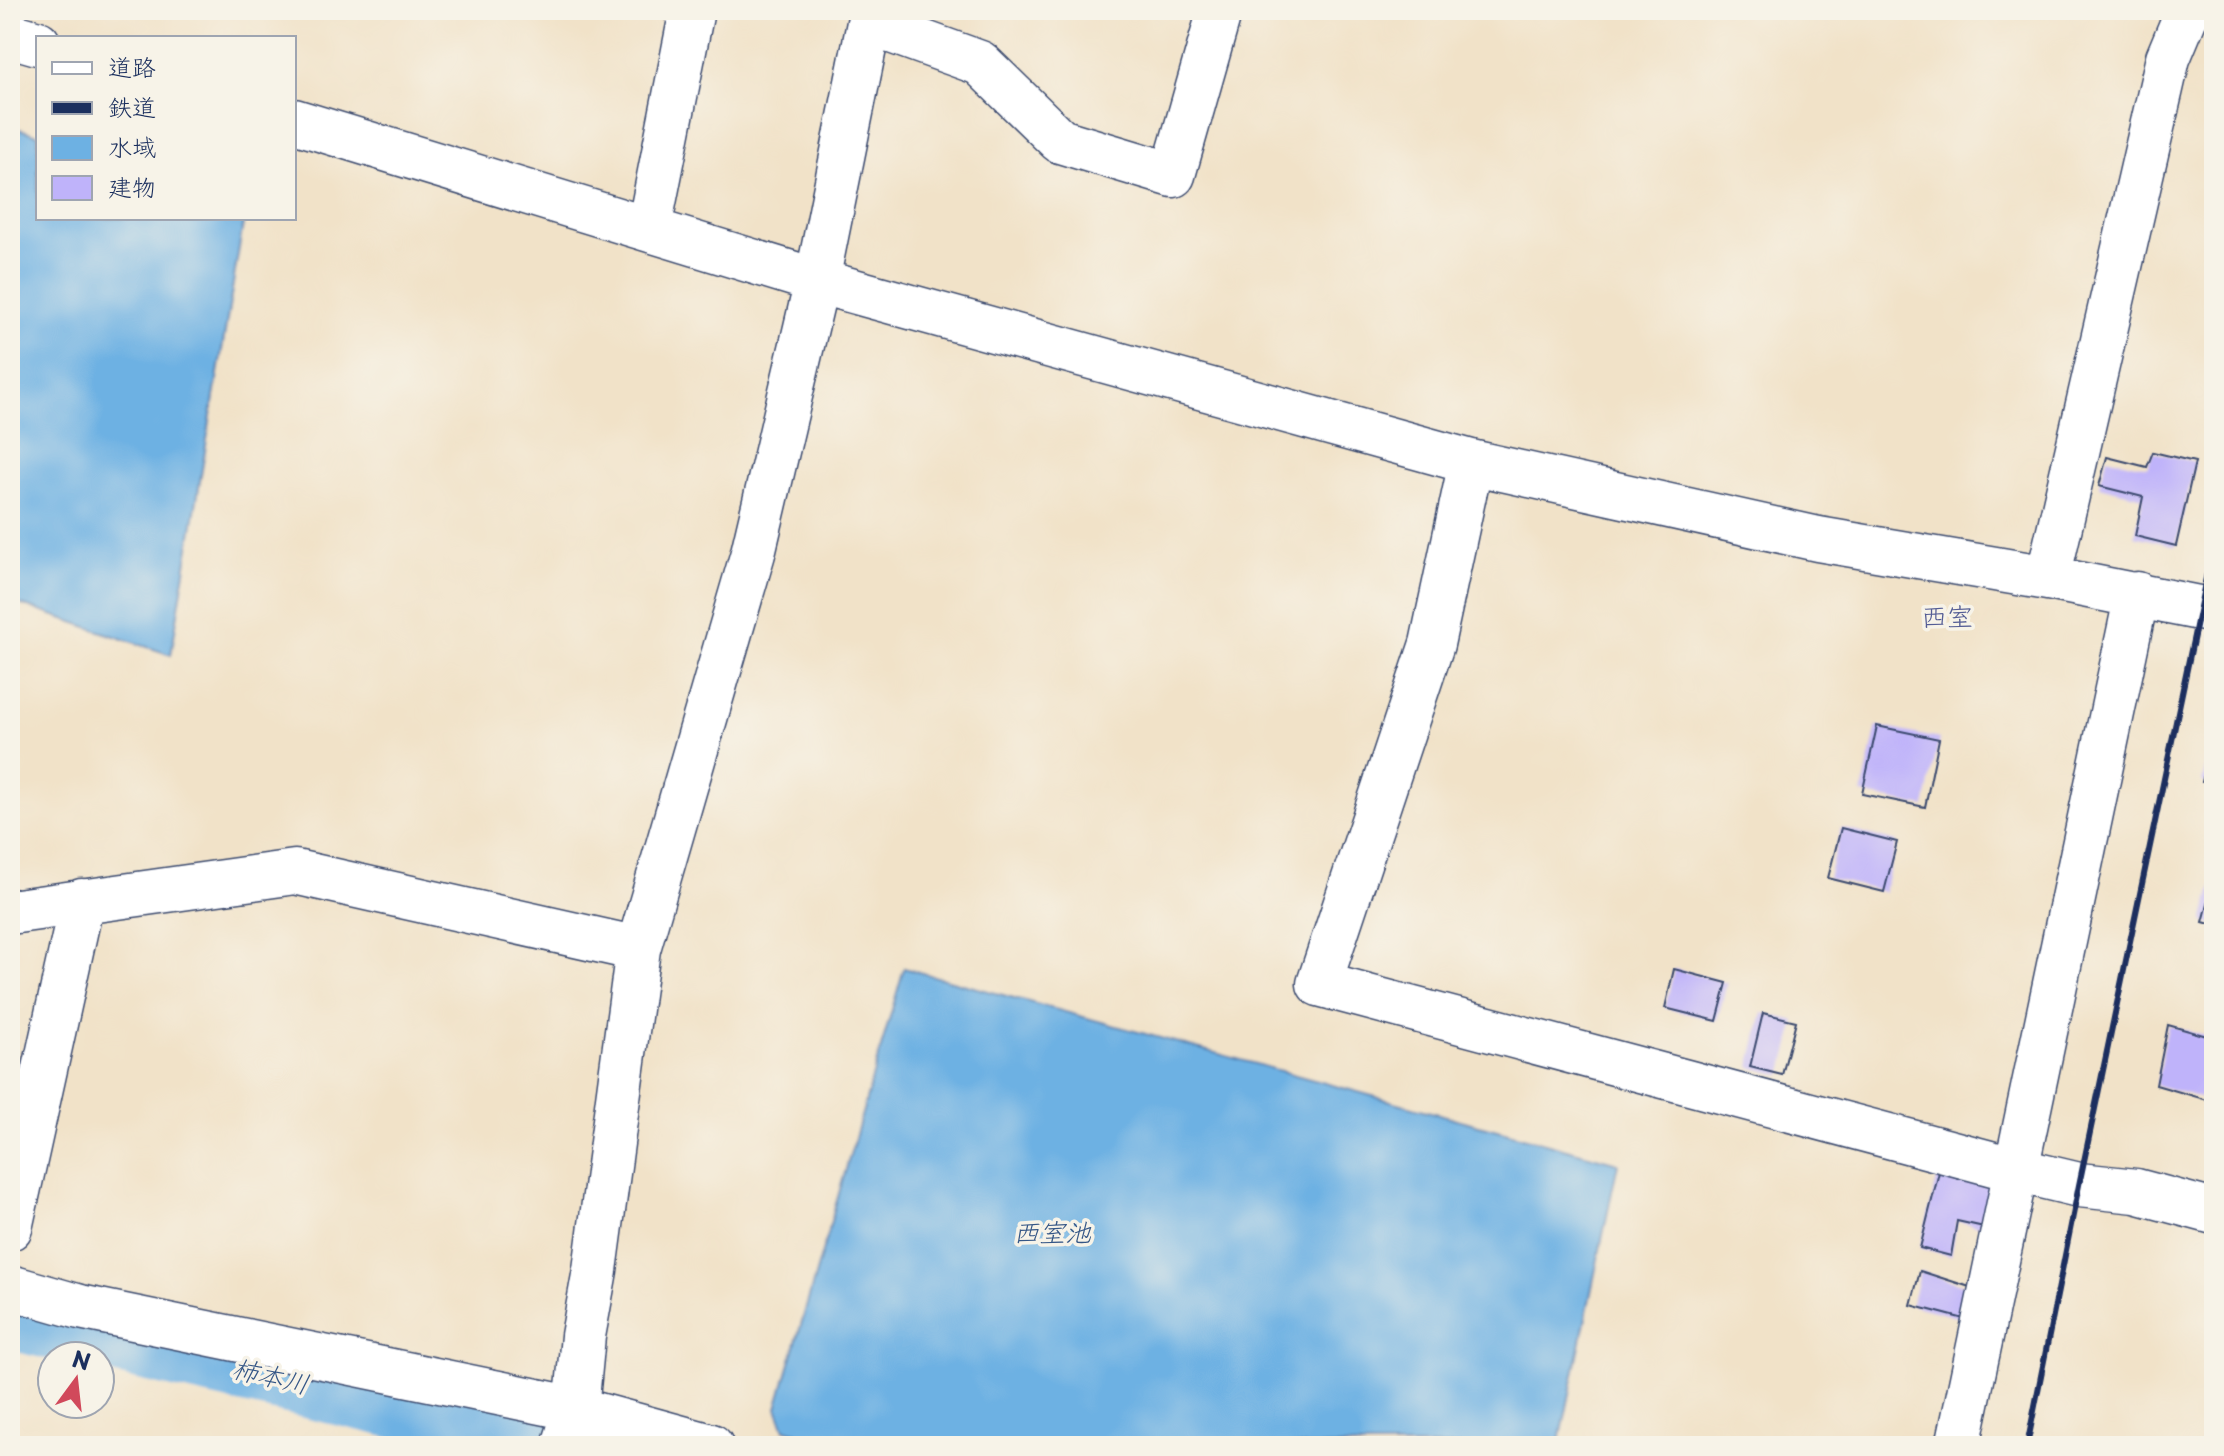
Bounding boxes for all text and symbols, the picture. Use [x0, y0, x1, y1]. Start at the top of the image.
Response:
legend [36, 36, 296, 220]
text: 道路 [108, 48, 156, 84]
text: 鉄道 [108, 88, 156, 124]
text: 水域 [108, 128, 156, 164]
text: 建物 [108, 168, 156, 204]
district label: 西室 [1921, 596, 1973, 635]
water label: 西室池 [1013, 1212, 1092, 1251]
north arrow [36, 1340, 116, 1420]
text: N [69, 1341, 94, 1377]
water label: 柿本川 [229, 1347, 313, 1403]

